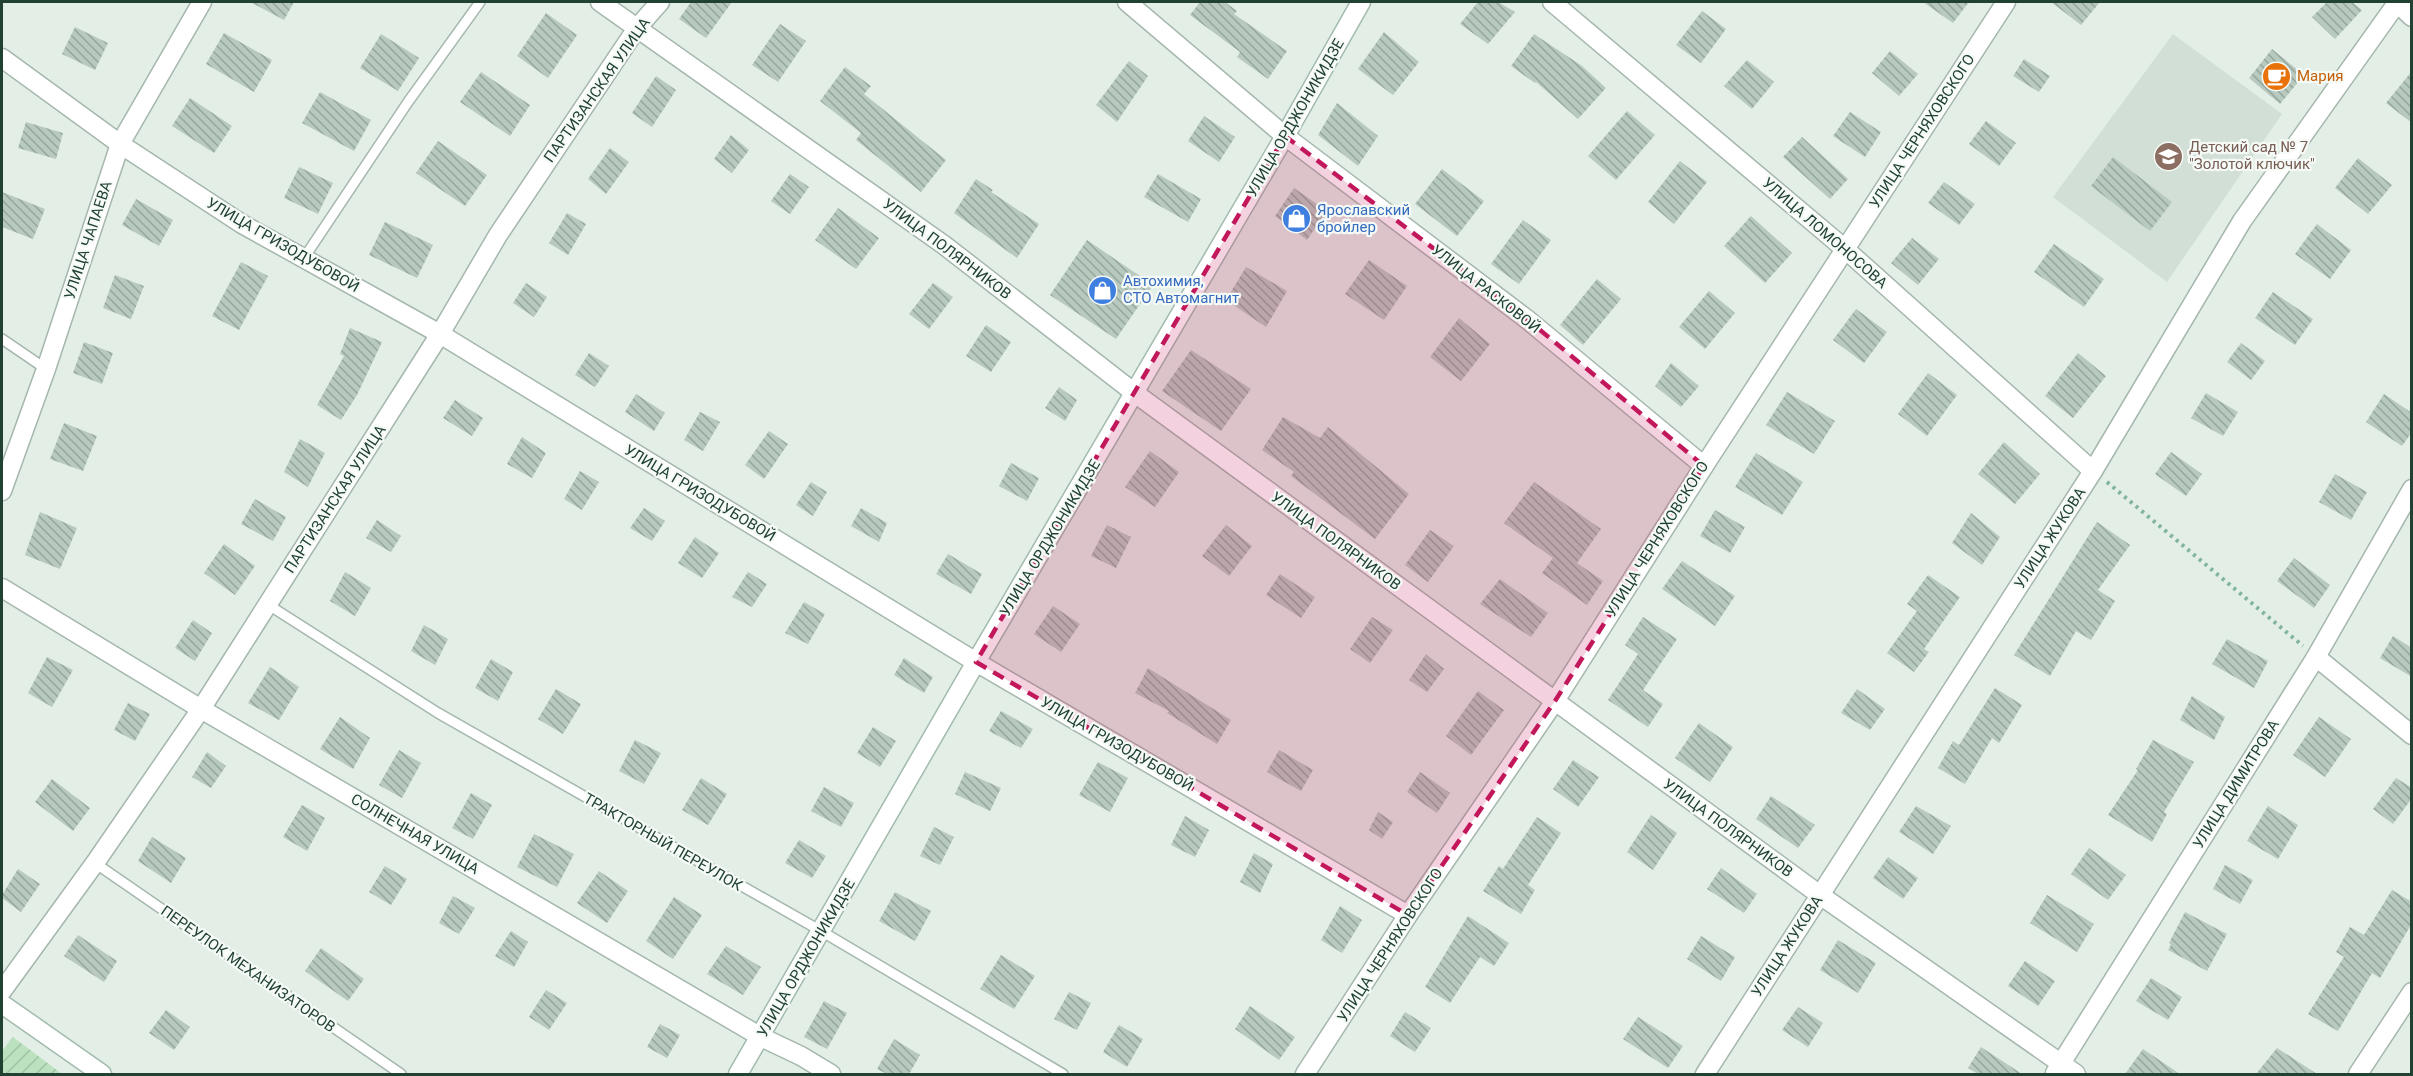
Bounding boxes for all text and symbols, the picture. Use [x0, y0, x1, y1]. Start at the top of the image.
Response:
street label: ПАРТИЗАНСКАЯ УЛИЦА [540, 14, 654, 166]
street label: УЛИЦА ОРДЖОНИКИДЗЕ [1242, 35, 1348, 200]
street label: УЛИЦА ЧЕРНЯХОВСКОГО [1865, 51, 1979, 211]
cafe icon: Мария [2260, 60, 2292, 92]
place label: Мария [2297, 67, 2344, 85]
place label: Детский сад № 7 "Золотой ключик" [2189, 138, 2315, 173]
school or university icon: Детский сад № 7 "Золотой ключик" [2152, 140, 2184, 172]
street label: УЛИЦА ЛОМОНОСОВА [1759, 174, 1891, 292]
street label: УЛИЦА ЧАПАЕВА [60, 178, 116, 301]
street label: УЛИЦА ГРИЗОДУБОВОЙ [203, 194, 363, 296]
street label: УЛИЦА ПОЛЯРНИКОВ [879, 195, 1015, 303]
place label: Ярославский бройлер [1317, 201, 1410, 236]
shop icon: Ярославский бройлер [1280, 203, 1312, 235]
street label: УЛИЦА РАСКОВОЙ [1428, 241, 1544, 337]
place label: Автохимия, СТО Автомагнит [1123, 272, 1239, 307]
shop icon: Автохимия, СТО Автомагнит [1086, 274, 1118, 306]
street label: ПАРТИЗАНСКАЯ УЛИЦА [280, 422, 390, 576]
street label: УЛИЦА ГРИЗОДУБОВОЙ [621, 441, 779, 545]
street label: УЛИЦА ОРДЖОНИКИДЗЕ [996, 456, 1104, 620]
street label: УЛИЦА ЧЕРНЯХОВСКОГО [1602, 458, 1712, 620]
street label: УЛИЦА ЖУКОВА [2011, 484, 2089, 592]
street label: УЛИЦА ПОЛЯРНИКОВ [1268, 488, 1404, 594]
street label: УЛИЦА ГРИЗОДУБОВОЙ [1037, 693, 1197, 795]
street label: УЛИЦА ДИМИТРОВА [2189, 716, 2283, 852]
street label: УЛИЦА ПОЛЯРНИКОВ [1660, 775, 1796, 881]
street label: ТРАКТОРНЫЙ ПЕРЕУЛОК [580, 789, 746, 895]
street label: СОЛНЕЧНАЯ УЛИЦА [348, 790, 483, 878]
street label: УЛИЦА ЧЕРНЯХОВСКОГО [1333, 865, 1447, 1025]
street label: УЛИЦА ОРДЖОНИКИДЗЕ [753, 875, 859, 1040]
street label: УЛИЦА ЖУКОВА [1748, 892, 1826, 1000]
street label: ПЕРЕУЛОК МЕХАНИЗАТОРОВ [157, 902, 339, 1036]

